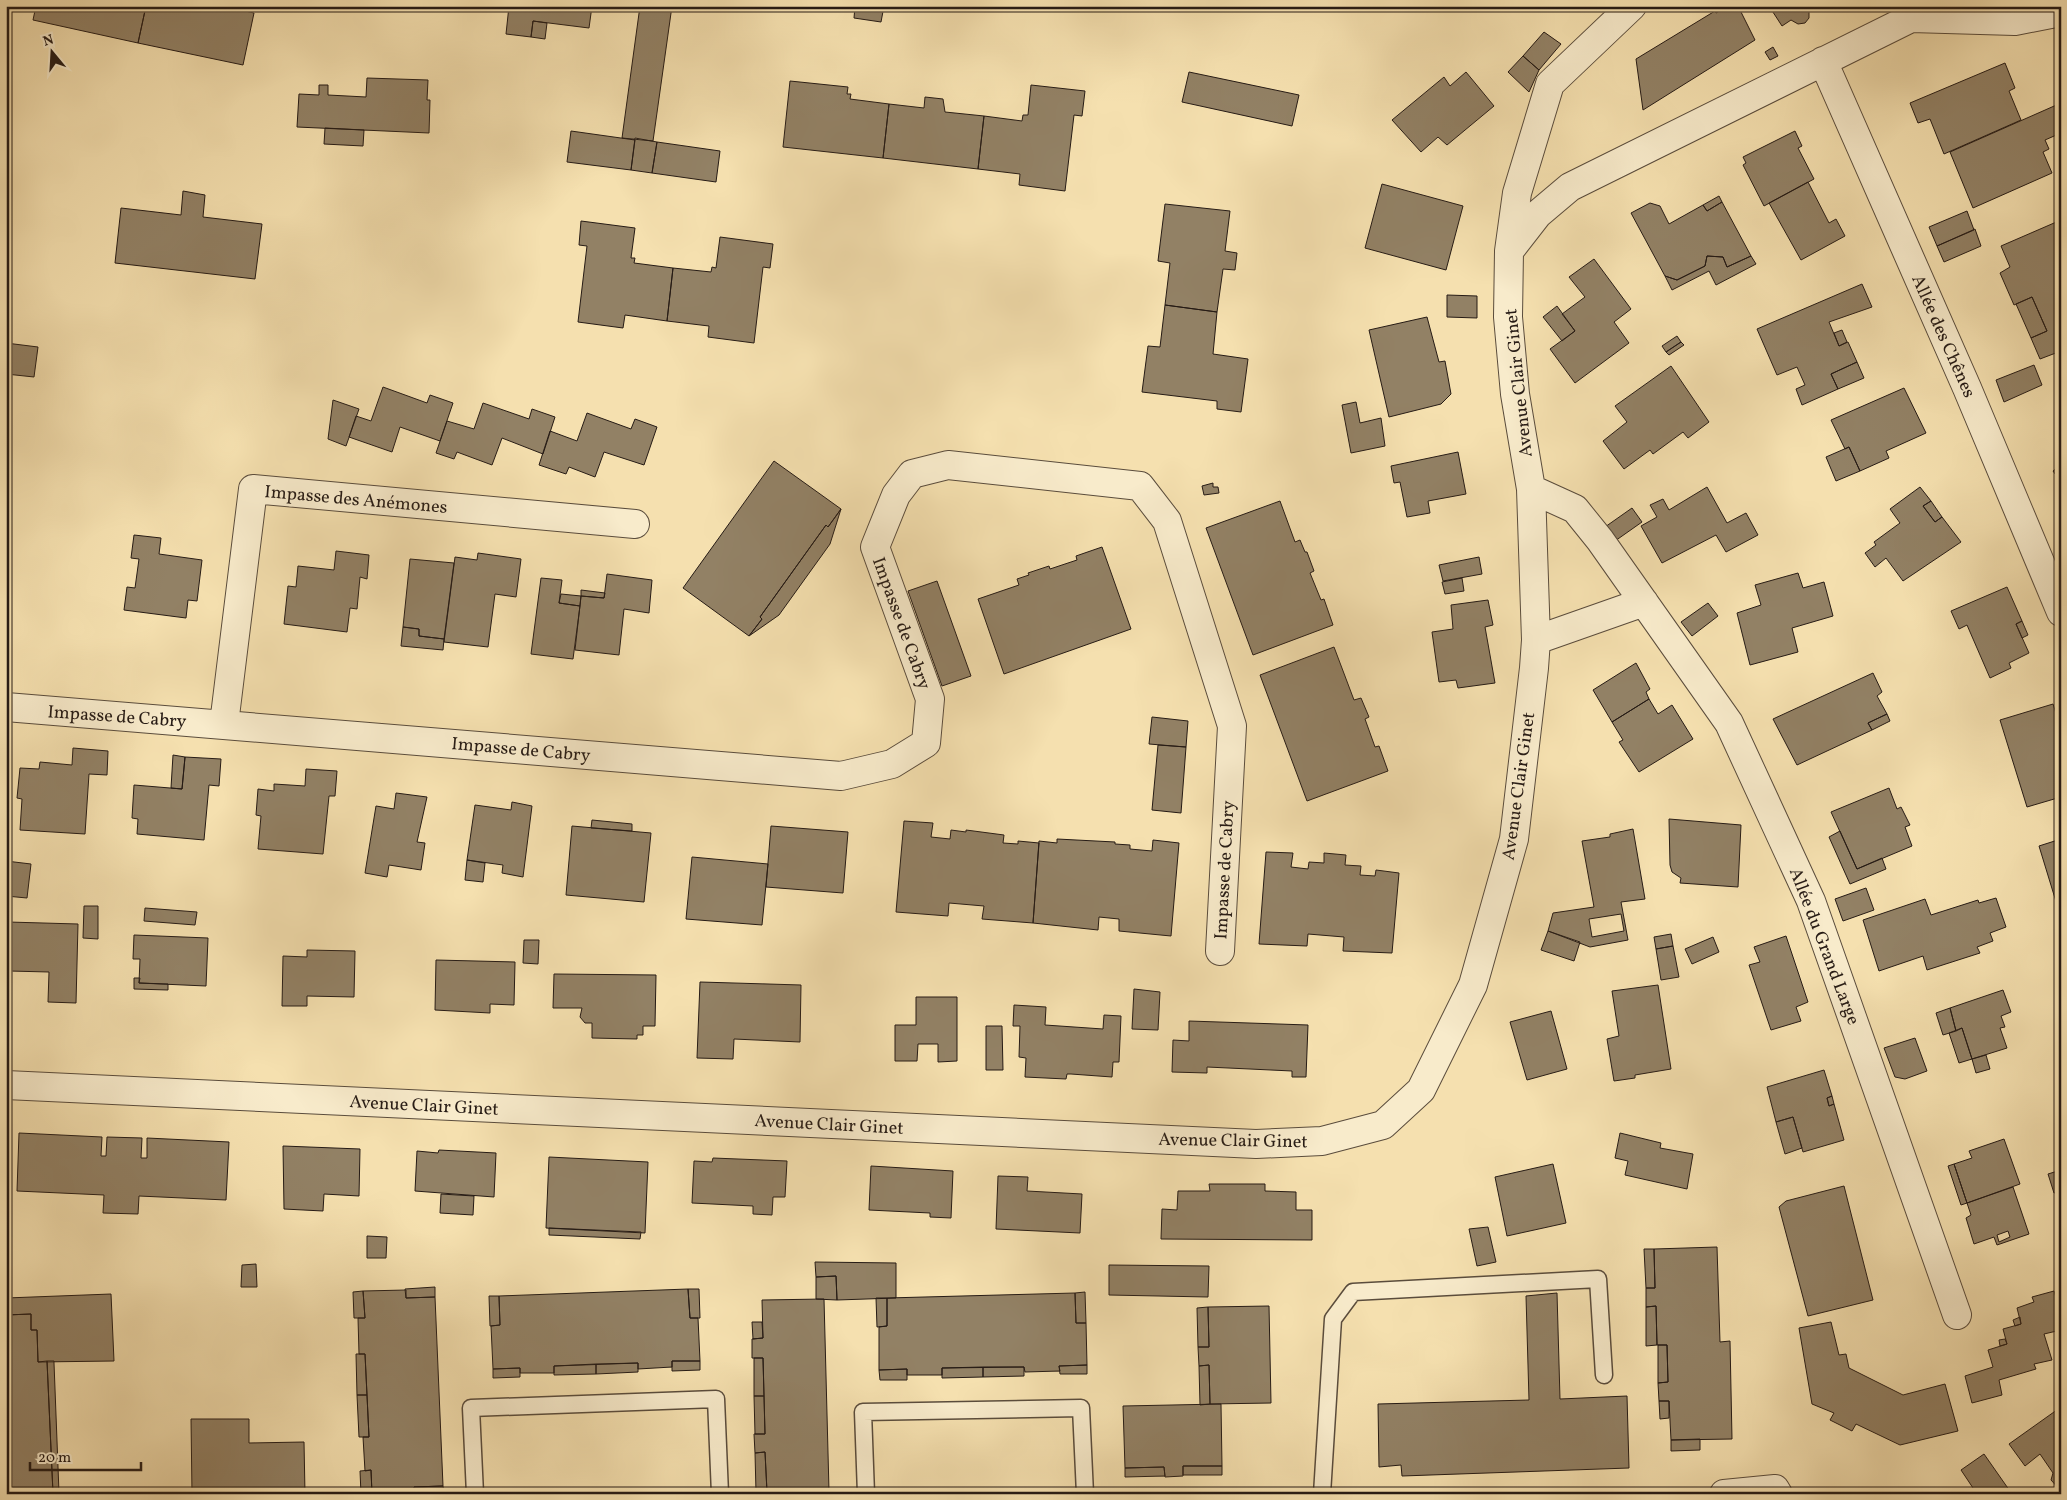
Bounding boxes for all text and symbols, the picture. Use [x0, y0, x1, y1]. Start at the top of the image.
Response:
north arrow [28, 28, 78, 78]
text: N [41, 30, 56, 52]
street label: Allée des Chênes [1904, 271, 1981, 402]
street label: Avenue Clair Ginet [1499, 307, 1540, 458]
street label: Impasse des Anémones [263, 480, 448, 521]
street label: Impasse de Cabry [865, 554, 936, 693]
street label: Impasse de Cabry [47, 700, 187, 735]
street label: Avenue Clair Ginet [1497, 711, 1542, 862]
street label: Impasse de Cabry [450, 732, 592, 769]
street label: Impasse de Cabry [1209, 800, 1242, 940]
street label: Allée du Grand Large [1782, 864, 1865, 1029]
street label: Avenue Clair Ginet [349, 1090, 499, 1123]
street label: Avenue Clair Ginet [754, 1109, 904, 1142]
street label: Avenue Clair Ginet [1158, 1128, 1308, 1155]
scale bar [30, 1440, 141, 1472]
text: 20 m [38, 1448, 71, 1469]

